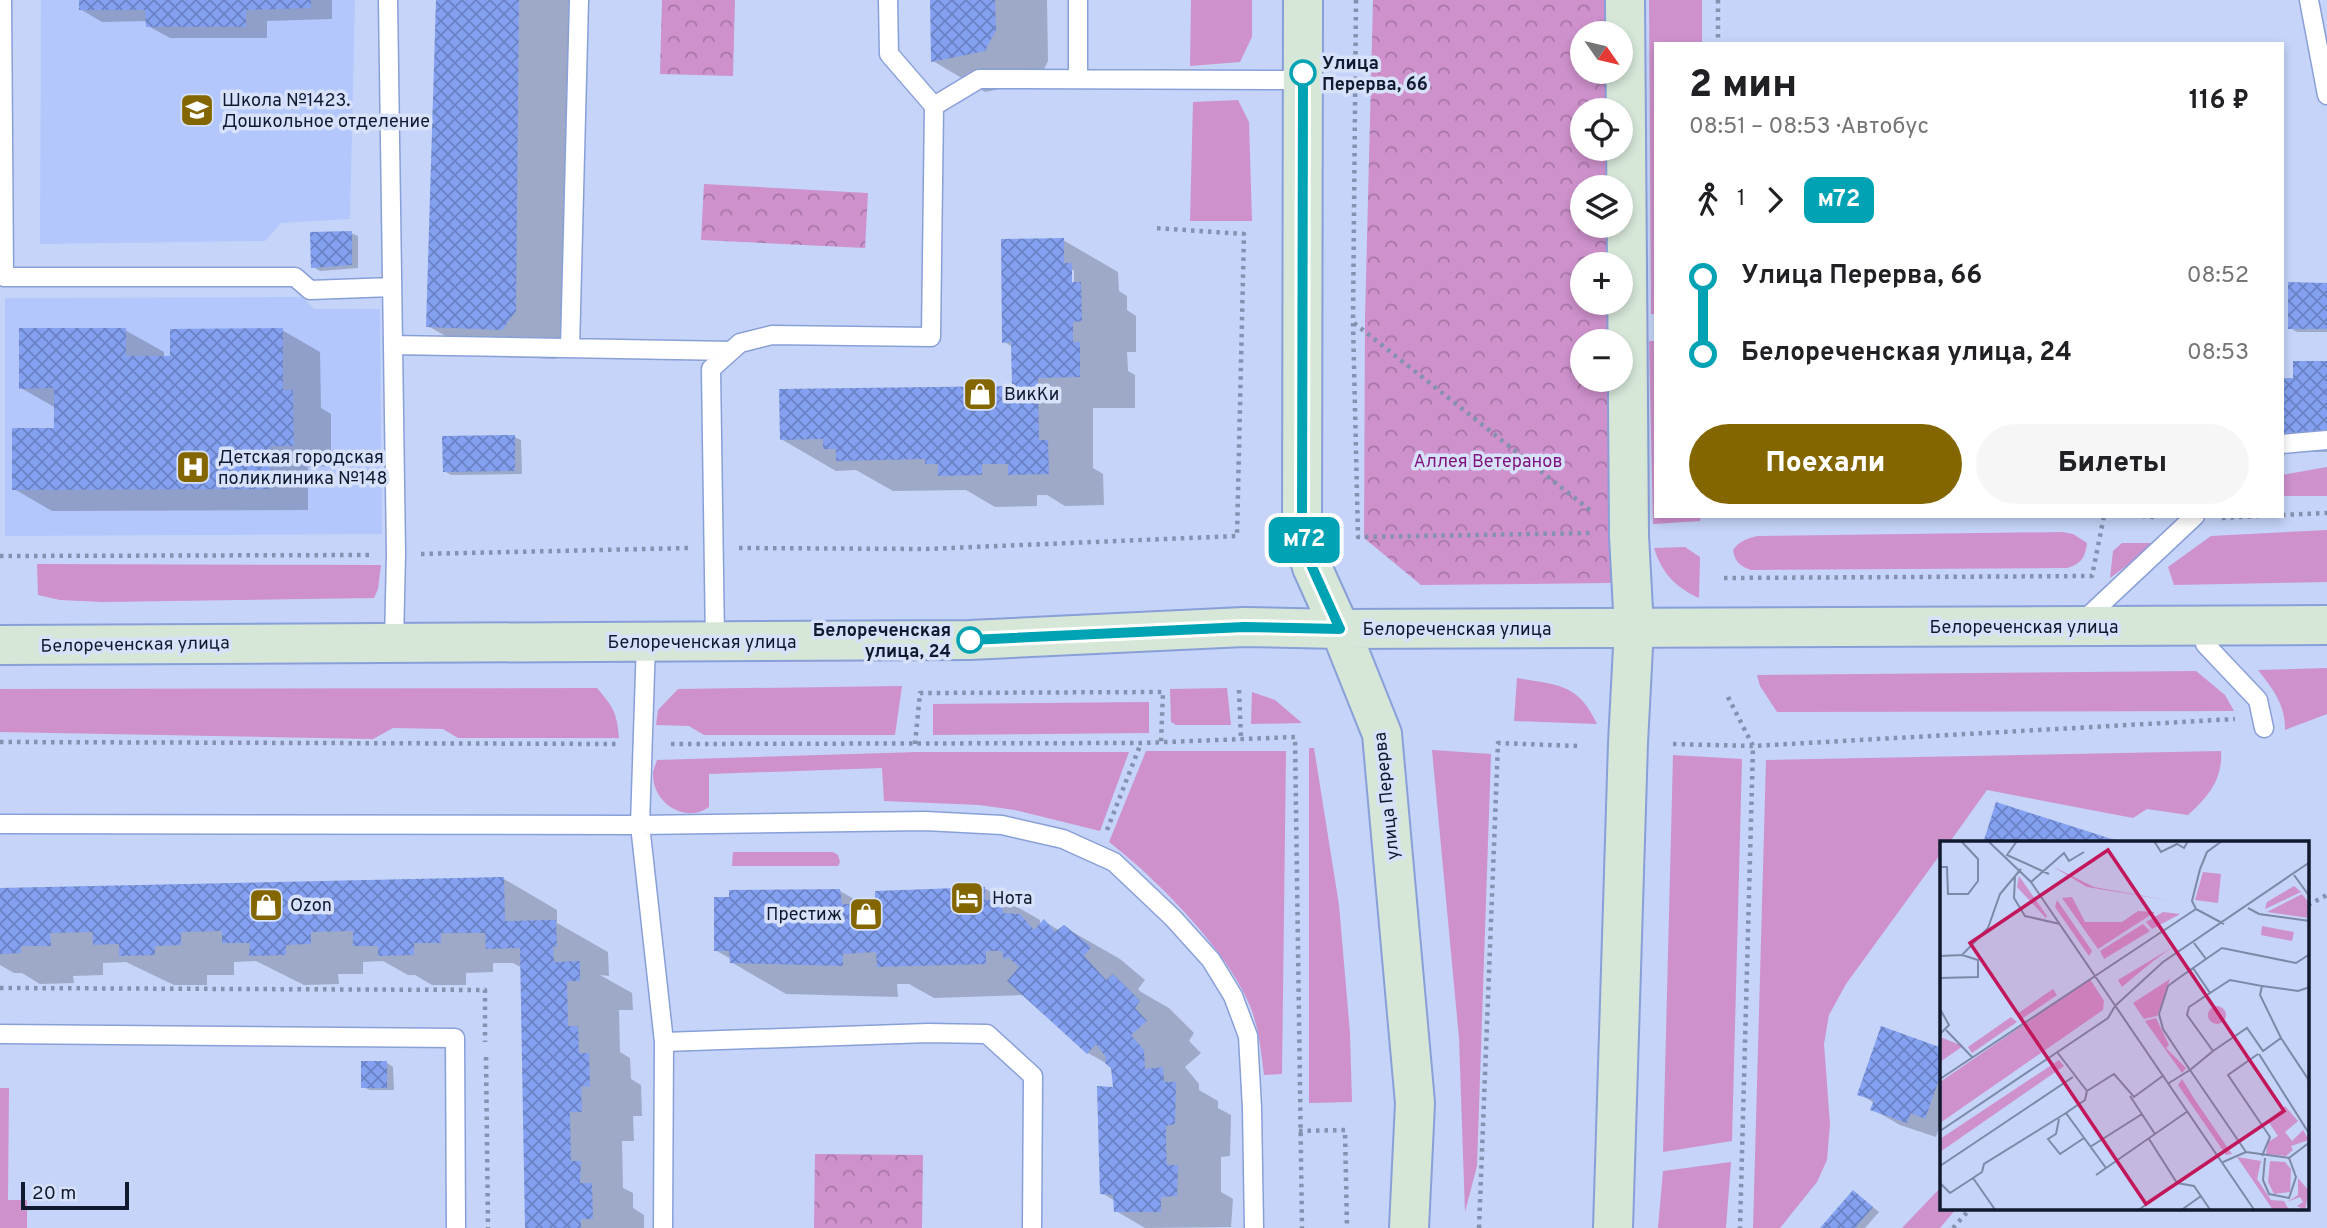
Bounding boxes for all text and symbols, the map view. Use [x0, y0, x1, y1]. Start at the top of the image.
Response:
north arrow [1570, 21, 1633, 84]
map controls [1570, 21, 1633, 392]
place label: Улица Перерва, 66 [1322, 53, 1428, 97]
marker: Улица Перерва, 66 [1290, 60, 1316, 86]
text: 2 мин [1689, 62, 1797, 111]
text: 116 ₽ [2189, 85, 2249, 118]
place label: Школа №1423. Дошкольное отделение [222, 90, 430, 134]
school or university icon: Школа №1423. Дошкольное отделение [178, 91, 216, 129]
button: locate [1570, 98, 1633, 161]
text: 08:51 – 08:53 · Автобус [1689, 113, 1929, 142]
button: layers [1570, 175, 1633, 238]
icon: walk [1689, 181, 1727, 219]
icon: forward [1756, 181, 1794, 219]
text: 1 [1737, 185, 1746, 214]
text: м72 [1818, 185, 1860, 215]
button: + [1570, 252, 1633, 315]
text: Улица Перерва, 66 [1741, 260, 1982, 293]
text: 08:52 [2187, 262, 2249, 291]
button: − [1570, 329, 1633, 392]
text: Белореченская улица, 24 [1741, 337, 2072, 370]
text: 08:53 [2187, 339, 2249, 368]
shop icon: ВикКи [961, 375, 999, 413]
place label: ВикКи [1004, 384, 1059, 407]
button: Поехали [1689, 424, 1962, 504]
button: Билеты [1976, 424, 2249, 504]
place label: Детская городская поликлиника №148 [218, 447, 388, 491]
hospital icon: Детская городская поликлиника №148 [174, 448, 212, 486]
park label: Аллея Ветеранов [1414, 451, 1563, 474]
line badge: м72 [1264, 517, 1344, 563]
text: м72 [1283, 525, 1325, 555]
street label: Белореченская улица [1929, 617, 2119, 640]
street label: Белореченская улица [1362, 619, 1552, 642]
place label: Белореченская улица, 24 [813, 620, 951, 664]
marker: Белореченская улица, 24 [957, 627, 983, 653]
street label: Белореченская улица [40, 632, 230, 659]
street label: Белореченская улица [607, 632, 797, 655]
street label: улица Перерва [1369, 731, 1406, 861]
inset map [1940, 841, 2310, 1210]
hotel icon: Нота [948, 879, 986, 917]
shop icon: Ozon [247, 886, 285, 924]
place label: Нота [992, 888, 1032, 911]
place label: Ozon [290, 895, 332, 918]
shop icon: Престиж [847, 895, 885, 933]
place label: Престиж [766, 904, 842, 927]
scale bar [21, 1179, 130, 1211]
text: 20 m [32, 1182, 76, 1206]

